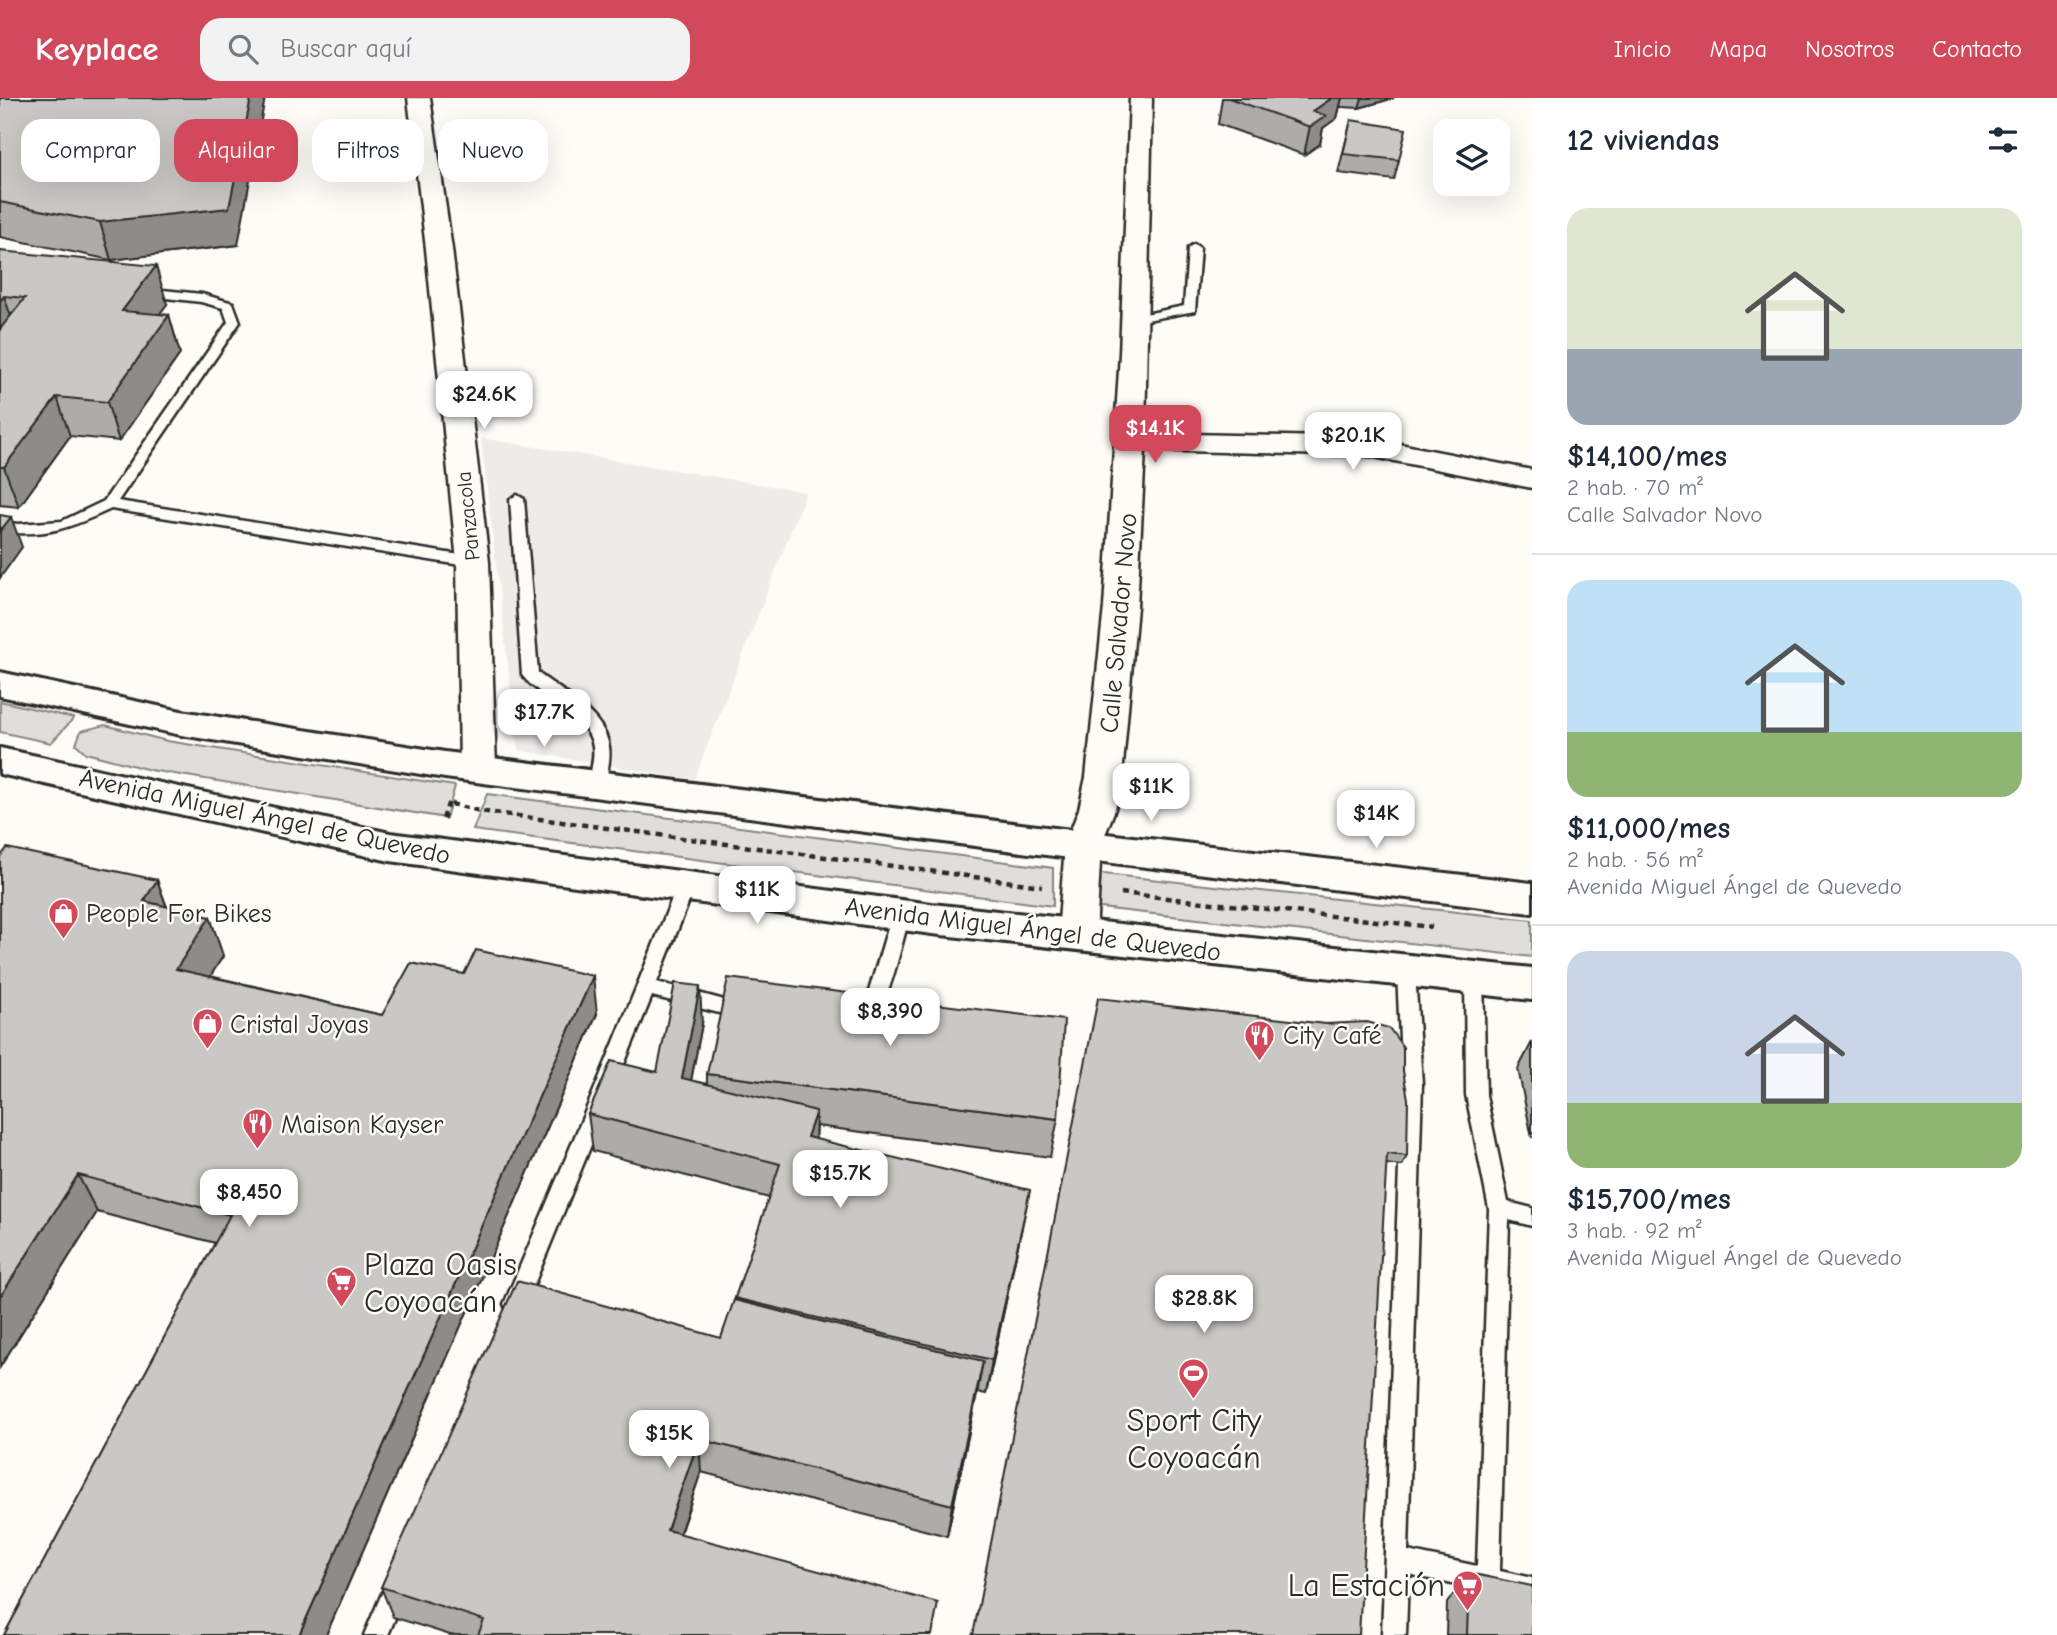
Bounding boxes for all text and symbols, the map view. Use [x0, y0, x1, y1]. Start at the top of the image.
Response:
search box [200, 18, 690, 81]
text: Keyplace [35, 30, 158, 68]
icon: search [224, 30, 262, 68]
text: Buscar aquí [280, 34, 412, 64]
text: Inicio [1614, 35, 1671, 63]
text: Mapa [1709, 35, 1767, 63]
text: Nosotros [1805, 35, 1894, 63]
text: Contacto [1932, 35, 2022, 63]
chip: Comprar [21, 119, 160, 182]
chip: Alquilar [174, 119, 298, 182]
chip: Filtros [312, 119, 424, 182]
chip: Nuevo [438, 119, 548, 182]
map controls [1433, 119, 1510, 196]
button: layers [1433, 119, 1510, 196]
icon: filters [1984, 121, 2022, 159]
text: 12 viviendas [1567, 123, 1719, 158]
icon: home [1732, 253, 1858, 379]
pin: $24.6K [427, 372, 541, 431]
text: $24.6K [452, 380, 516, 407]
pin: $14.1K [1098, 406, 1212, 465]
pin: $20.1K [1296, 412, 1410, 472]
text: $14.1K [1125, 414, 1185, 441]
text: $20.1K [1321, 421, 1385, 448]
text: $14,100/mes [1567, 439, 1727, 474]
street label: Panzacola [451, 470, 485, 562]
text: 2 hab. · 70 m² [1567, 474, 1703, 501]
text: Calle Salvador Novo [1567, 501, 1762, 528]
street label: Calle Salvador Novo [1094, 512, 1144, 734]
icon: home [1732, 625, 1858, 751]
pin: $17.7K [487, 690, 601, 749]
text: $17.7K [514, 698, 574, 725]
street label: Avenida Miguel Ángel de Quevedo [77, 762, 453, 871]
pin: $11K [1110, 764, 1192, 823]
text: $11K [1129, 772, 1173, 799]
pin: $14K [1335, 790, 1417, 850]
text: $14K [1353, 799, 1399, 826]
text: $11,000/mes [1567, 811, 1730, 846]
text: 2 hab. · 56 m² [1567, 846, 1703, 873]
pin: $11K [716, 866, 798, 926]
text: Avenida Miguel Ángel de Quevedo [1567, 873, 1902, 900]
text: $11K [735, 875, 779, 902]
street label: Avenida Miguel Ángel de Quevedo [843, 891, 1223, 968]
shop icon: People For Bikes [46, 896, 80, 940]
place label: People For Bikes [86, 899, 272, 929]
pin: $8,390 [833, 988, 947, 1048]
icon: home [1732, 996, 1858, 1122]
text: $8,390 [857, 997, 923, 1024]
shop icon: Cristal Joyas [190, 1007, 224, 1051]
place label: Cristal Joyas [230, 1010, 368, 1040]
restaurant icon: City Café [1243, 1018, 1277, 1062]
place label: City Café [1283, 1021, 1382, 1051]
restaurant icon: Maison Kayser [241, 1107, 275, 1151]
place label: Maison Kayser [281, 1110, 444, 1140]
pin: $15.7K [783, 1150, 897, 1210]
text: $15.7K [809, 1159, 871, 1186]
pin: $8,450 [192, 1170, 306, 1229]
text: $8,450 [216, 1178, 282, 1205]
text: $15,700/mes [1567, 1182, 1731, 1217]
text: 3 hab. · 92 m² [1567, 1217, 1702, 1244]
text: Avenida Miguel Ángel de Quevedo [1567, 1244, 1902, 1271]
place label: Plaza Oasis Coyoacán [364, 1246, 517, 1320]
supermarket icon: Plaza Oasis Coyoacán [324, 1265, 358, 1309]
pin: $28.8K [1147, 1276, 1261, 1335]
text: $28.8K [1171, 1284, 1237, 1311]
sports icon: Sport City Coyoacán [1177, 1356, 1211, 1400]
place label: Sport City Coyoacán [1127, 1402, 1262, 1476]
pin: $15K [628, 1410, 710, 1470]
text: $15K [645, 1419, 693, 1446]
place label: La Estación [1288, 1567, 1445, 1604]
supermarket icon: La Estación [1451, 1568, 1485, 1612]

